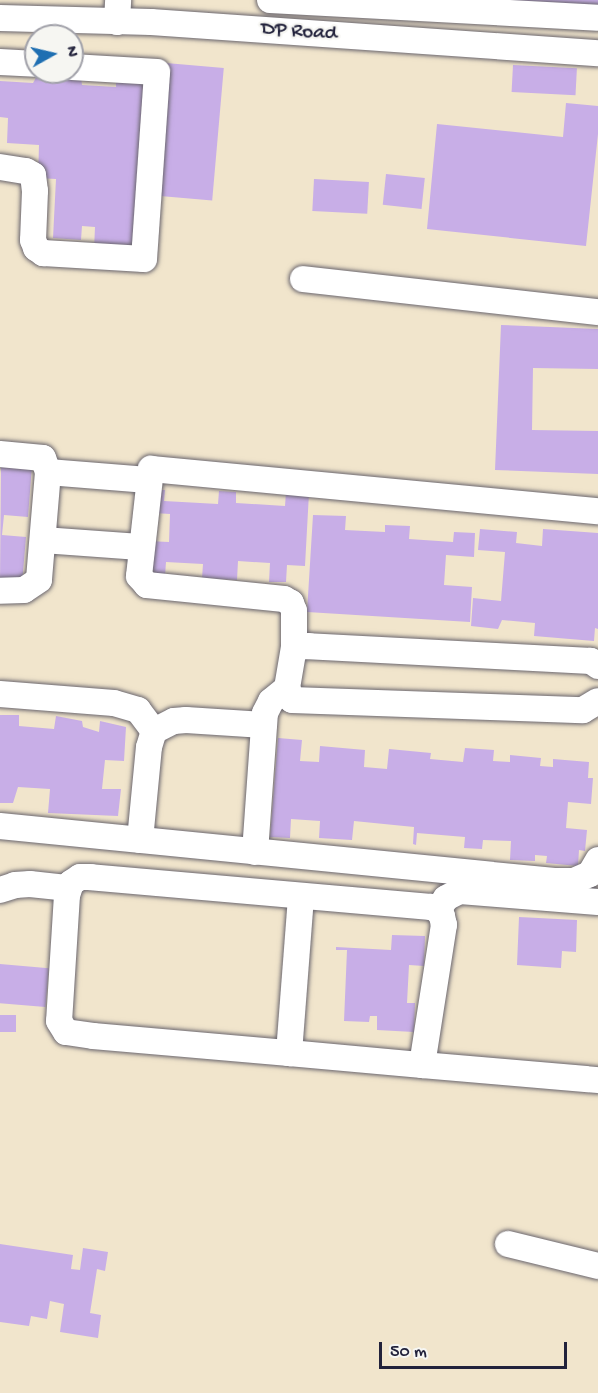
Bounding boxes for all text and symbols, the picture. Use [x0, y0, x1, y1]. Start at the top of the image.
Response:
street label: DP Road [260, 18, 338, 48]
north arrow [24, 24, 84, 84]
text: N [60, 45, 80, 58]
scale bar [382, 1330, 570, 1368]
text: 50 m [390, 1342, 427, 1363]

